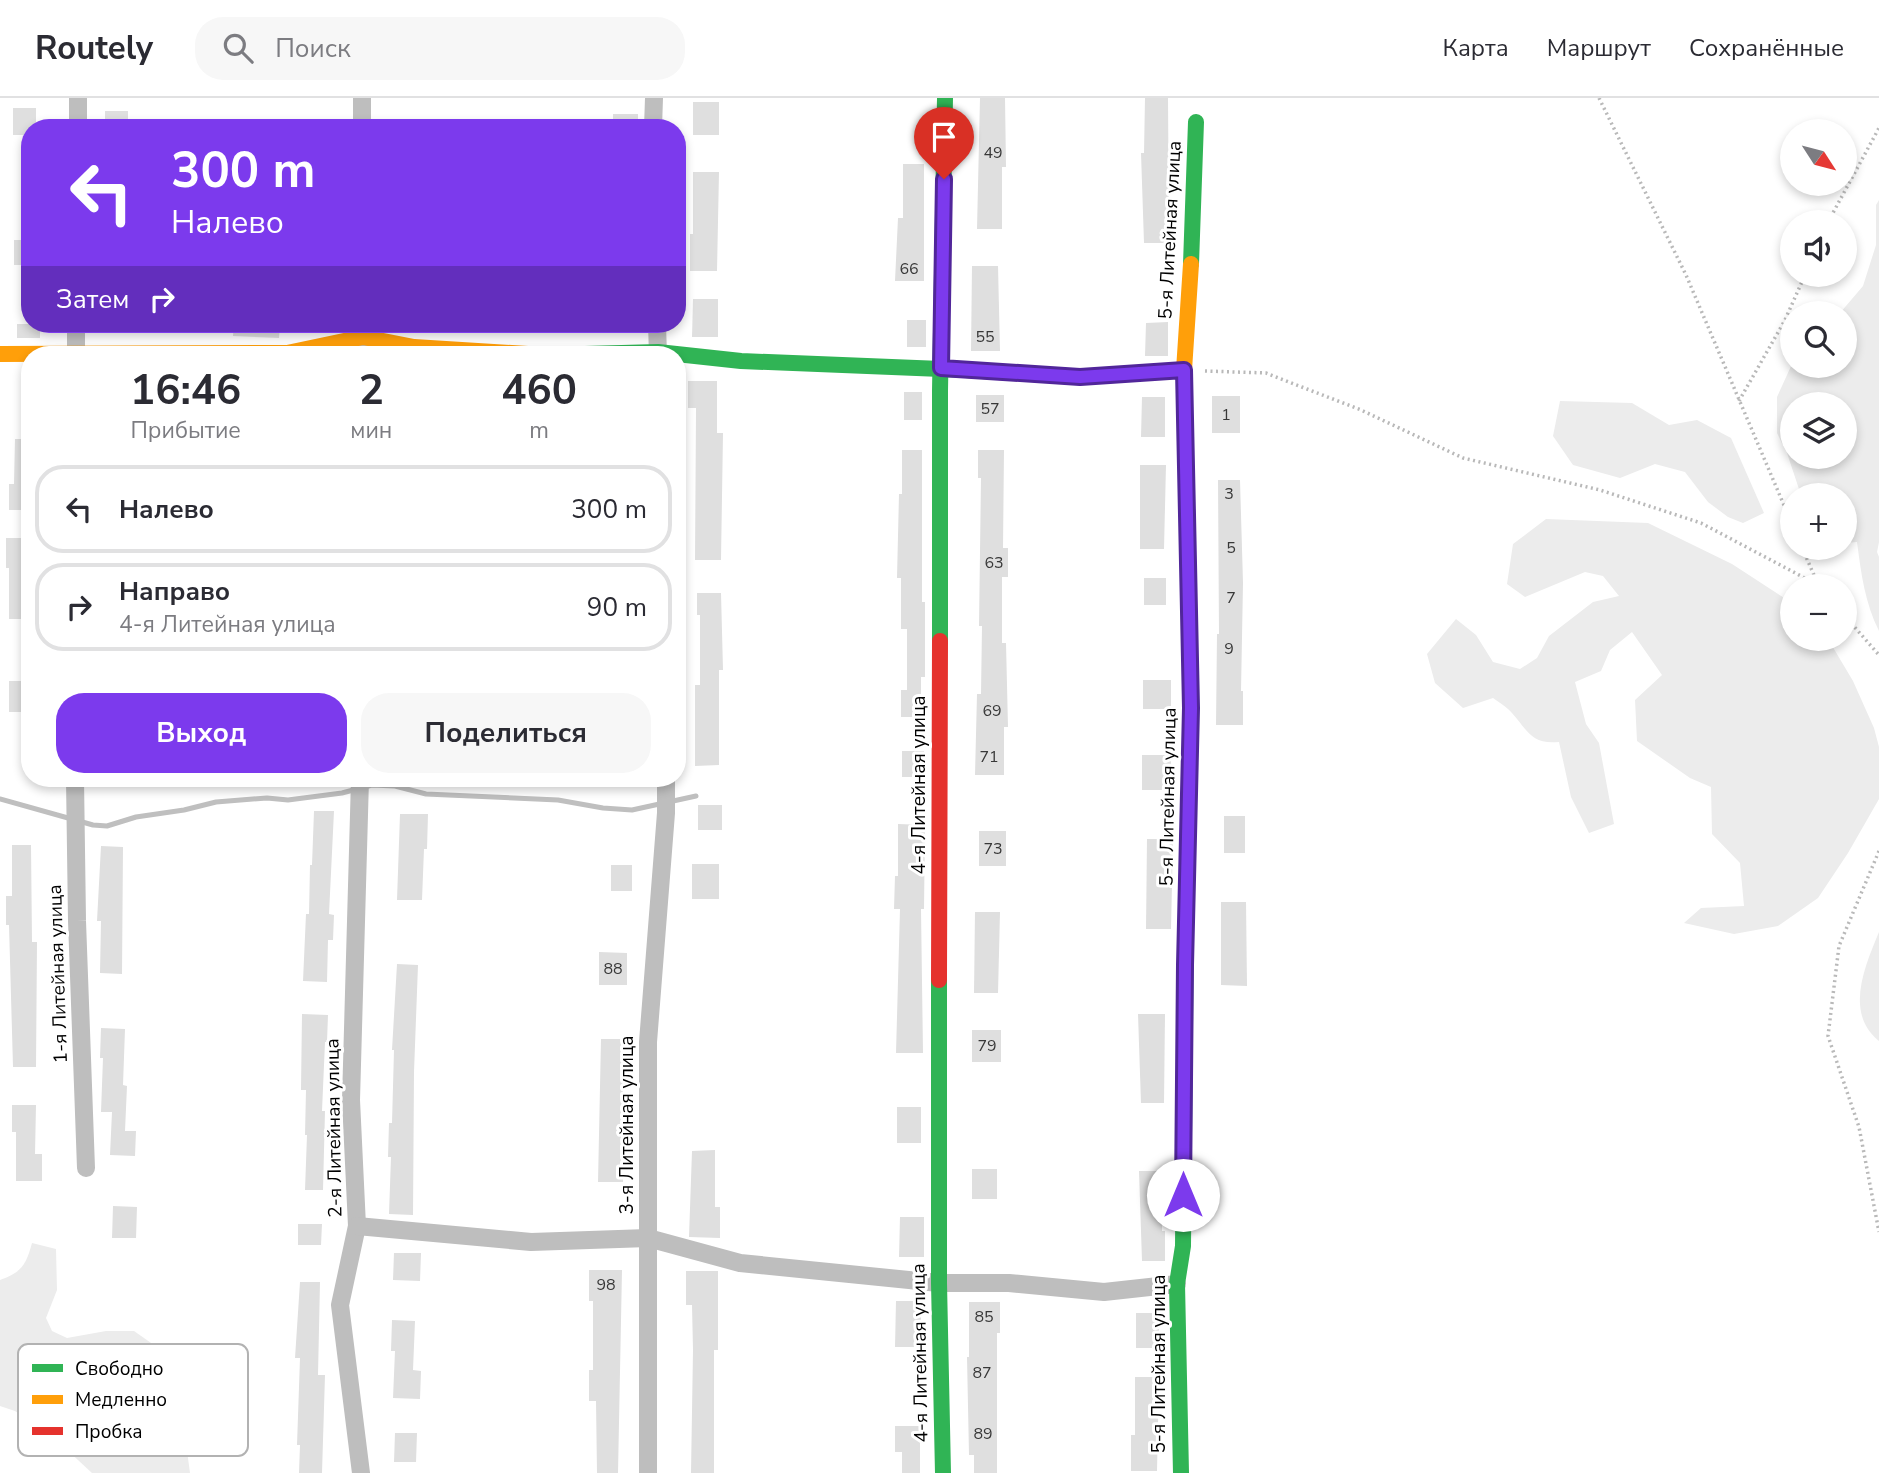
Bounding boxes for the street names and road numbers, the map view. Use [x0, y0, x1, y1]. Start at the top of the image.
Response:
street label: 5-я Литейная улица [1152, 140, 1188, 320]
street label: 4-я Литейная улица [906, 695, 932, 875]
street label: 5-я Литейная улица [1153, 707, 1183, 887]
street label: 1-я Литейная улица [42, 884, 74, 1064]
street label: 3-я Литейная улица [614, 1035, 640, 1215]
street label: 2-я Литейная улица [319, 1038, 349, 1218]
street label: 4-я Литейная улица [905, 1263, 935, 1443]
street label: 5-я Литейная улица [1146, 1274, 1172, 1454]

